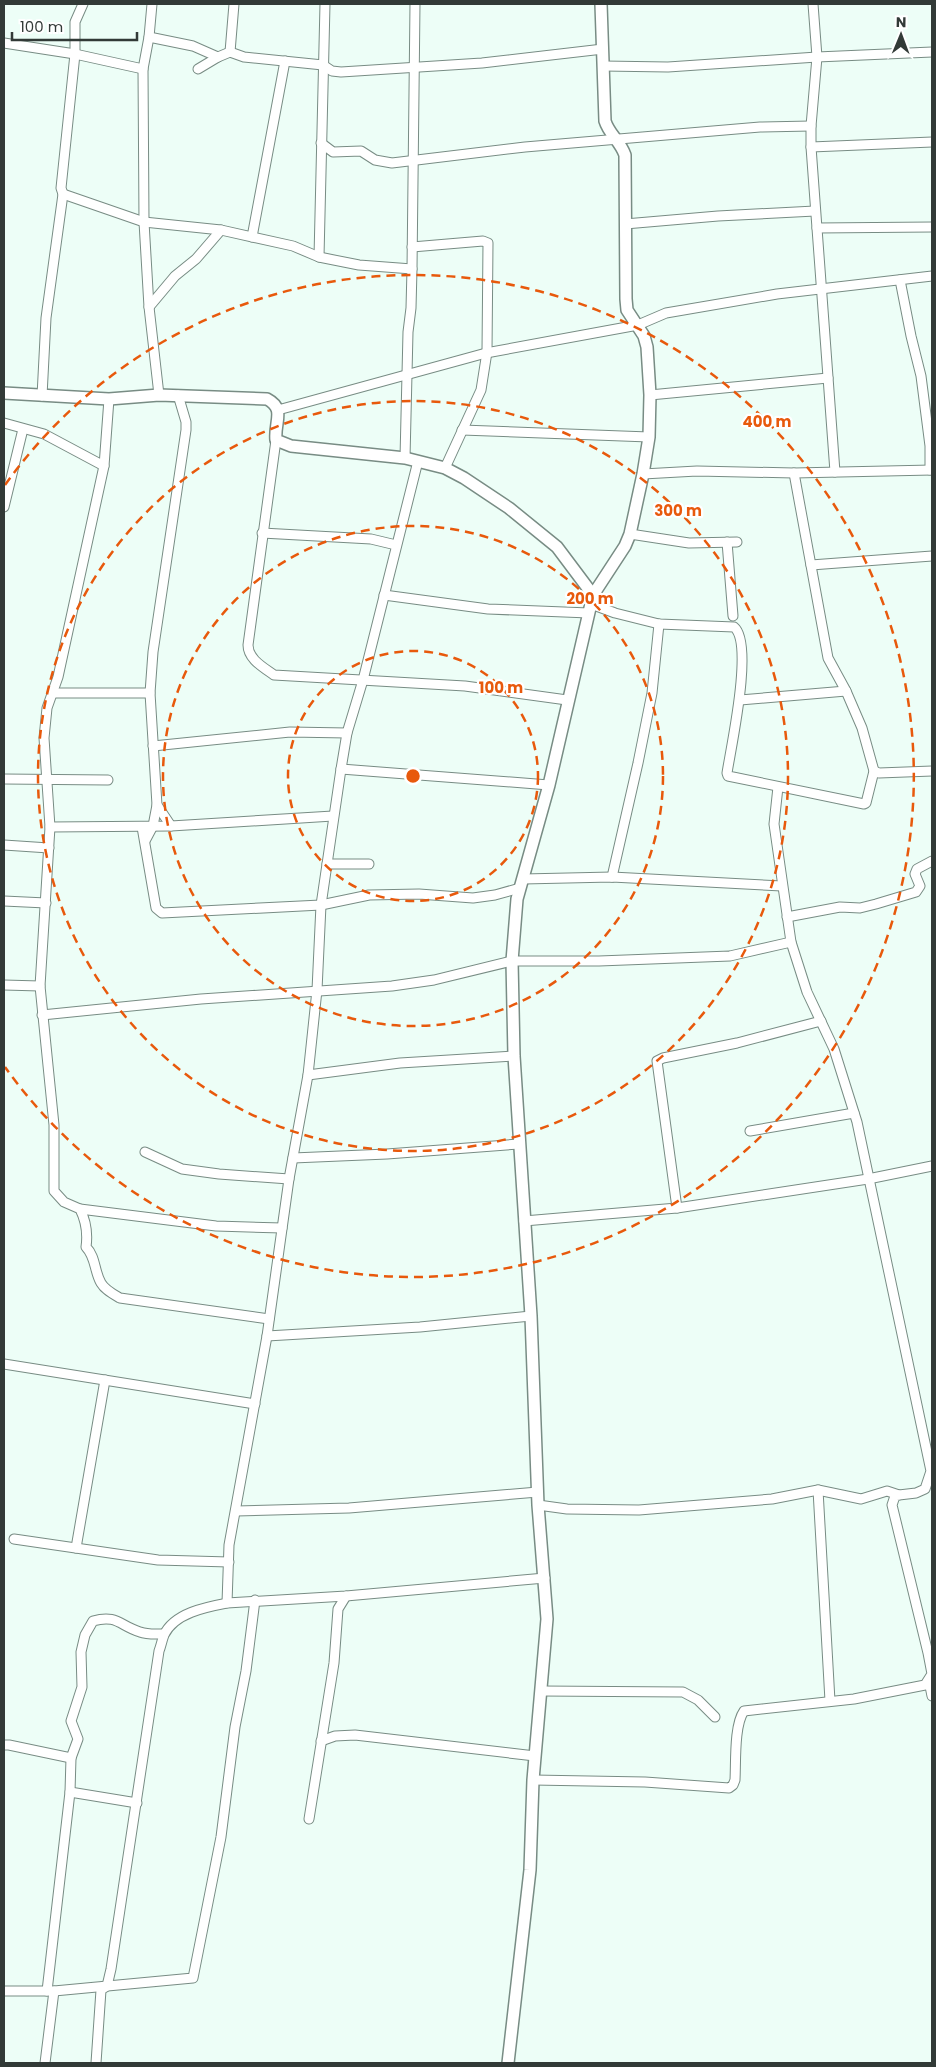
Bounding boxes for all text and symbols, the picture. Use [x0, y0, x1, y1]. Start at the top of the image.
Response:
scale bar [12, 10, 138, 42]
north arrow [876, 10, 926, 60]
text: N [896, 12, 907, 32]
text: 100 m [20, 16, 63, 37]
text: 400 m [743, 411, 792, 432]
text: 300 m [654, 500, 702, 521]
text: 200 m [566, 588, 614, 609]
text: 100 m [479, 677, 523, 698]
centre of rings [404, 767, 422, 785]

